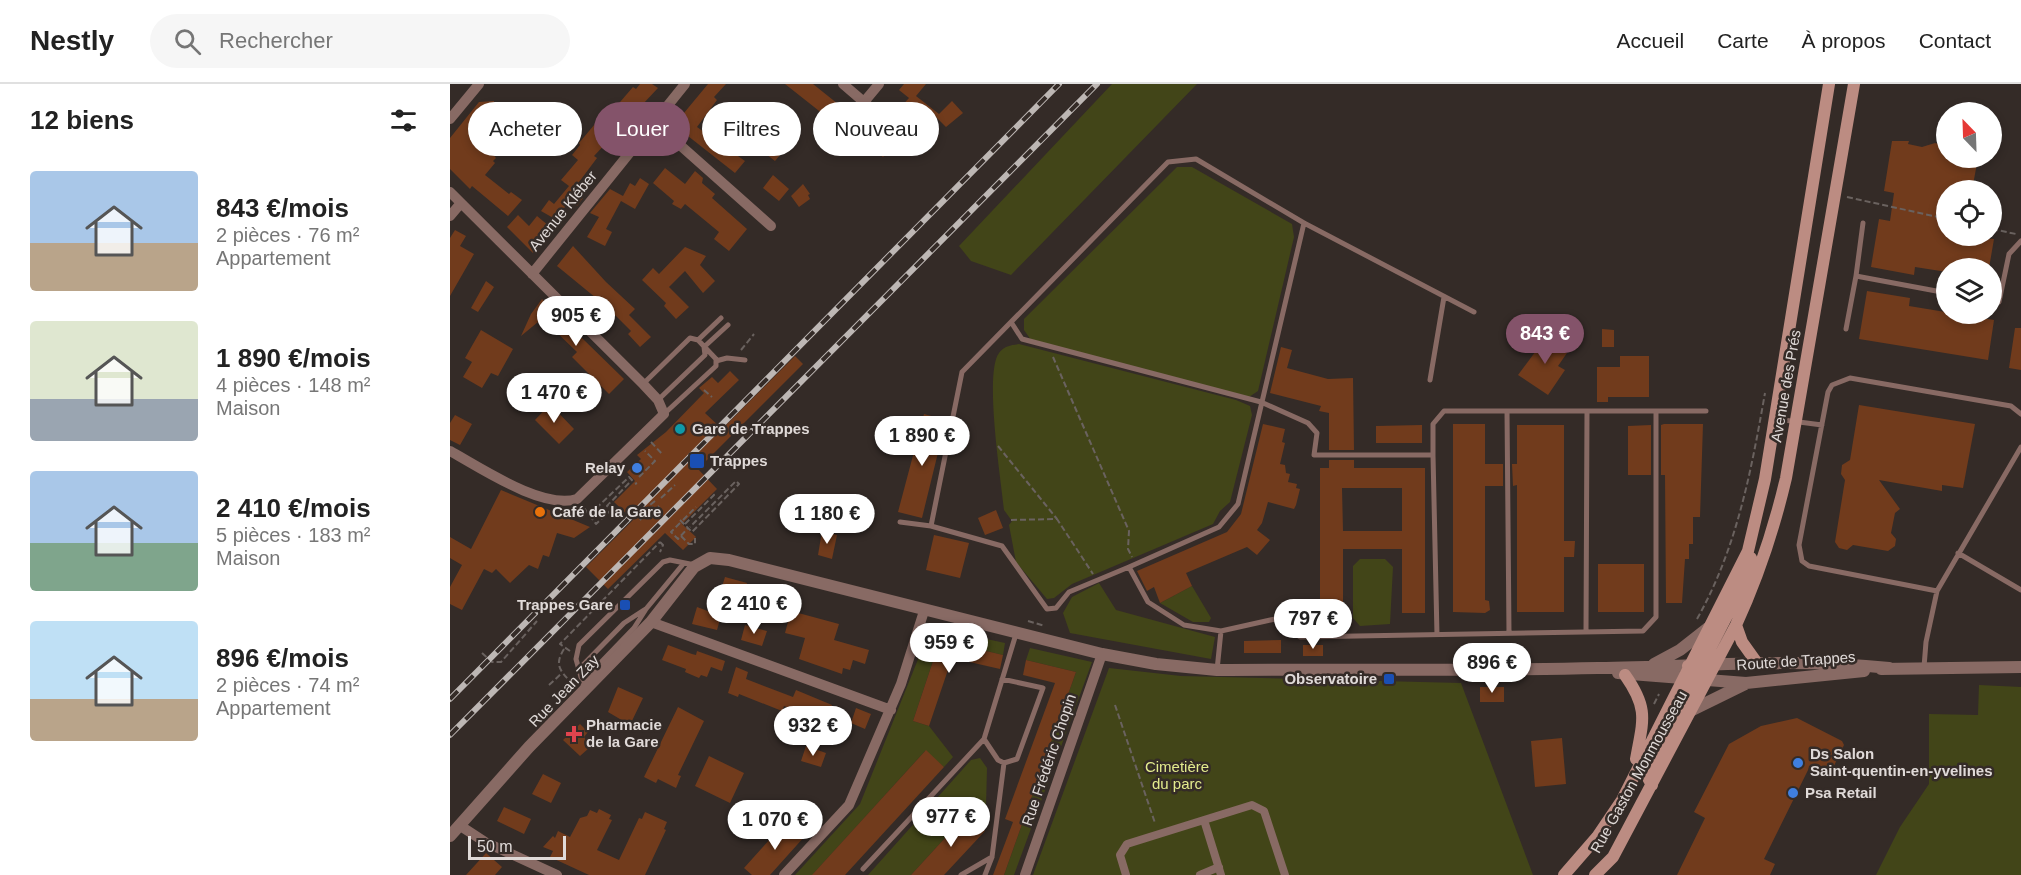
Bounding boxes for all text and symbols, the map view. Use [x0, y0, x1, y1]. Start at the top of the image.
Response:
search box [150, 14, 570, 68]
text: Nestly [30, 25, 114, 56]
icon: search [171, 25, 204, 58]
text: Rechercher [219, 28, 333, 53]
text: Accueil [1617, 29, 1684, 52]
text: Carte [1717, 29, 1769, 52]
text: À propos [1802, 29, 1886, 52]
text: Contact [1919, 29, 1991, 52]
chip: Acheter [468, 102, 582, 156]
chip: Louer [594, 102, 690, 156]
chip: Filtres [702, 102, 801, 156]
chip: Nouveau [813, 102, 939, 156]
north arrow [1936, 102, 2002, 168]
map controls [1936, 102, 2002, 324]
icon: filters [387, 104, 420, 137]
text: 12 biens [30, 105, 134, 135]
street label: Avenue Kléber [525, 167, 600, 254]
button: locate [1936, 180, 2002, 246]
text: 843 €/mois [216, 193, 349, 223]
icon: home [78, 195, 150, 267]
text: 2 pièces · 76 m² [216, 224, 359, 246]
text: Appartement [216, 247, 331, 269]
button: layers [1936, 258, 2002, 324]
pin: 905 € [534, 296, 618, 347]
text: 905 € [551, 304, 601, 326]
pin: 843 € [1503, 314, 1587, 365]
text: 843 € [1520, 322, 1570, 344]
street label: Avenue des Prés [1767, 328, 1804, 444]
text: 1 890 €/mois [216, 343, 371, 373]
icon: home [78, 345, 150, 417]
pin: 1 470 € [499, 373, 609, 424]
text: 4 pièces · 148 m² [216, 374, 371, 396]
text: 1 470 € [521, 381, 587, 403]
text: Maison [216, 397, 280, 419]
pin: 1 890 € [867, 416, 977, 467]
place label: Gare de Trappes [692, 420, 810, 437]
marker: Gare de Trappes [673, 422, 687, 436]
text: 1 890 € [889, 424, 955, 446]
marker: Trappes [688, 452, 706, 470]
place label: Trappes [710, 452, 768, 469]
place label: Relay [585, 459, 626, 476]
marker: Relay [630, 461, 644, 475]
text: 2 410 €/mois [216, 493, 371, 523]
pin: 1 180 € [772, 494, 882, 545]
icon: home [78, 495, 150, 567]
text: 1 180 € [794, 502, 860, 524]
place label: Café de la Gare [552, 503, 661, 520]
marker: Café de la Gare [533, 505, 547, 519]
text: 5 pièces · 183 m² [216, 524, 371, 546]
text: Maison [216, 547, 280, 569]
pin: 2 410 € [699, 584, 809, 635]
text: 2 410 € [721, 592, 787, 614]
place label: Trappes Gare [517, 596, 613, 613]
marker: Trappes Gare [618, 598, 632, 612]
pin: 797 € [1271, 599, 1355, 650]
text: 797 € [1288, 607, 1338, 629]
pin: 959 € [907, 623, 991, 674]
text: 959 € [924, 631, 974, 653]
text: 896 €/mois [216, 643, 349, 673]
pin: 896 € [1450, 643, 1534, 694]
icon: home [78, 645, 150, 717]
street label: Route de Trappes [1736, 648, 1856, 673]
street label: Rue Jean Zay [525, 651, 603, 730]
text: 896 € [1467, 651, 1517, 673]
place label: Observatoire [1284, 670, 1377, 687]
marker: Observatoire [1382, 672, 1396, 686]
text: 2 pièces · 74 m² [216, 674, 359, 696]
street label: Rue Gaston Monmousseau [1587, 688, 1690, 856]
street label: Rue Frédéric Chopin [1018, 692, 1079, 828]
text: Appartement [216, 697, 331, 719]
pin: 932 € [771, 706, 855, 757]
text: 932 € [788, 714, 838, 736]
place label: Pharmacie de la Gare [586, 716, 662, 750]
marker: Pharmacie de la Gare [567, 727, 581, 741]
place label: Ds Salon Saint-quentin-en-yvelines [1810, 745, 1993, 779]
marker: Ds Salon Saint-quentin-en-yvelines [1791, 756, 1805, 770]
park label: Cimetière du parc [1145, 758, 1209, 792]
place label: Psa Retail [1805, 784, 1877, 801]
marker: Psa Retail [1786, 786, 1800, 800]
pin: 977 € [909, 797, 993, 848]
pin: 1 070 € [720, 800, 830, 851]
text: 977 € [926, 805, 976, 827]
text: 1 070 € [742, 808, 808, 830]
scale bar [468, 833, 566, 860]
text: 50 m [477, 838, 513, 855]

